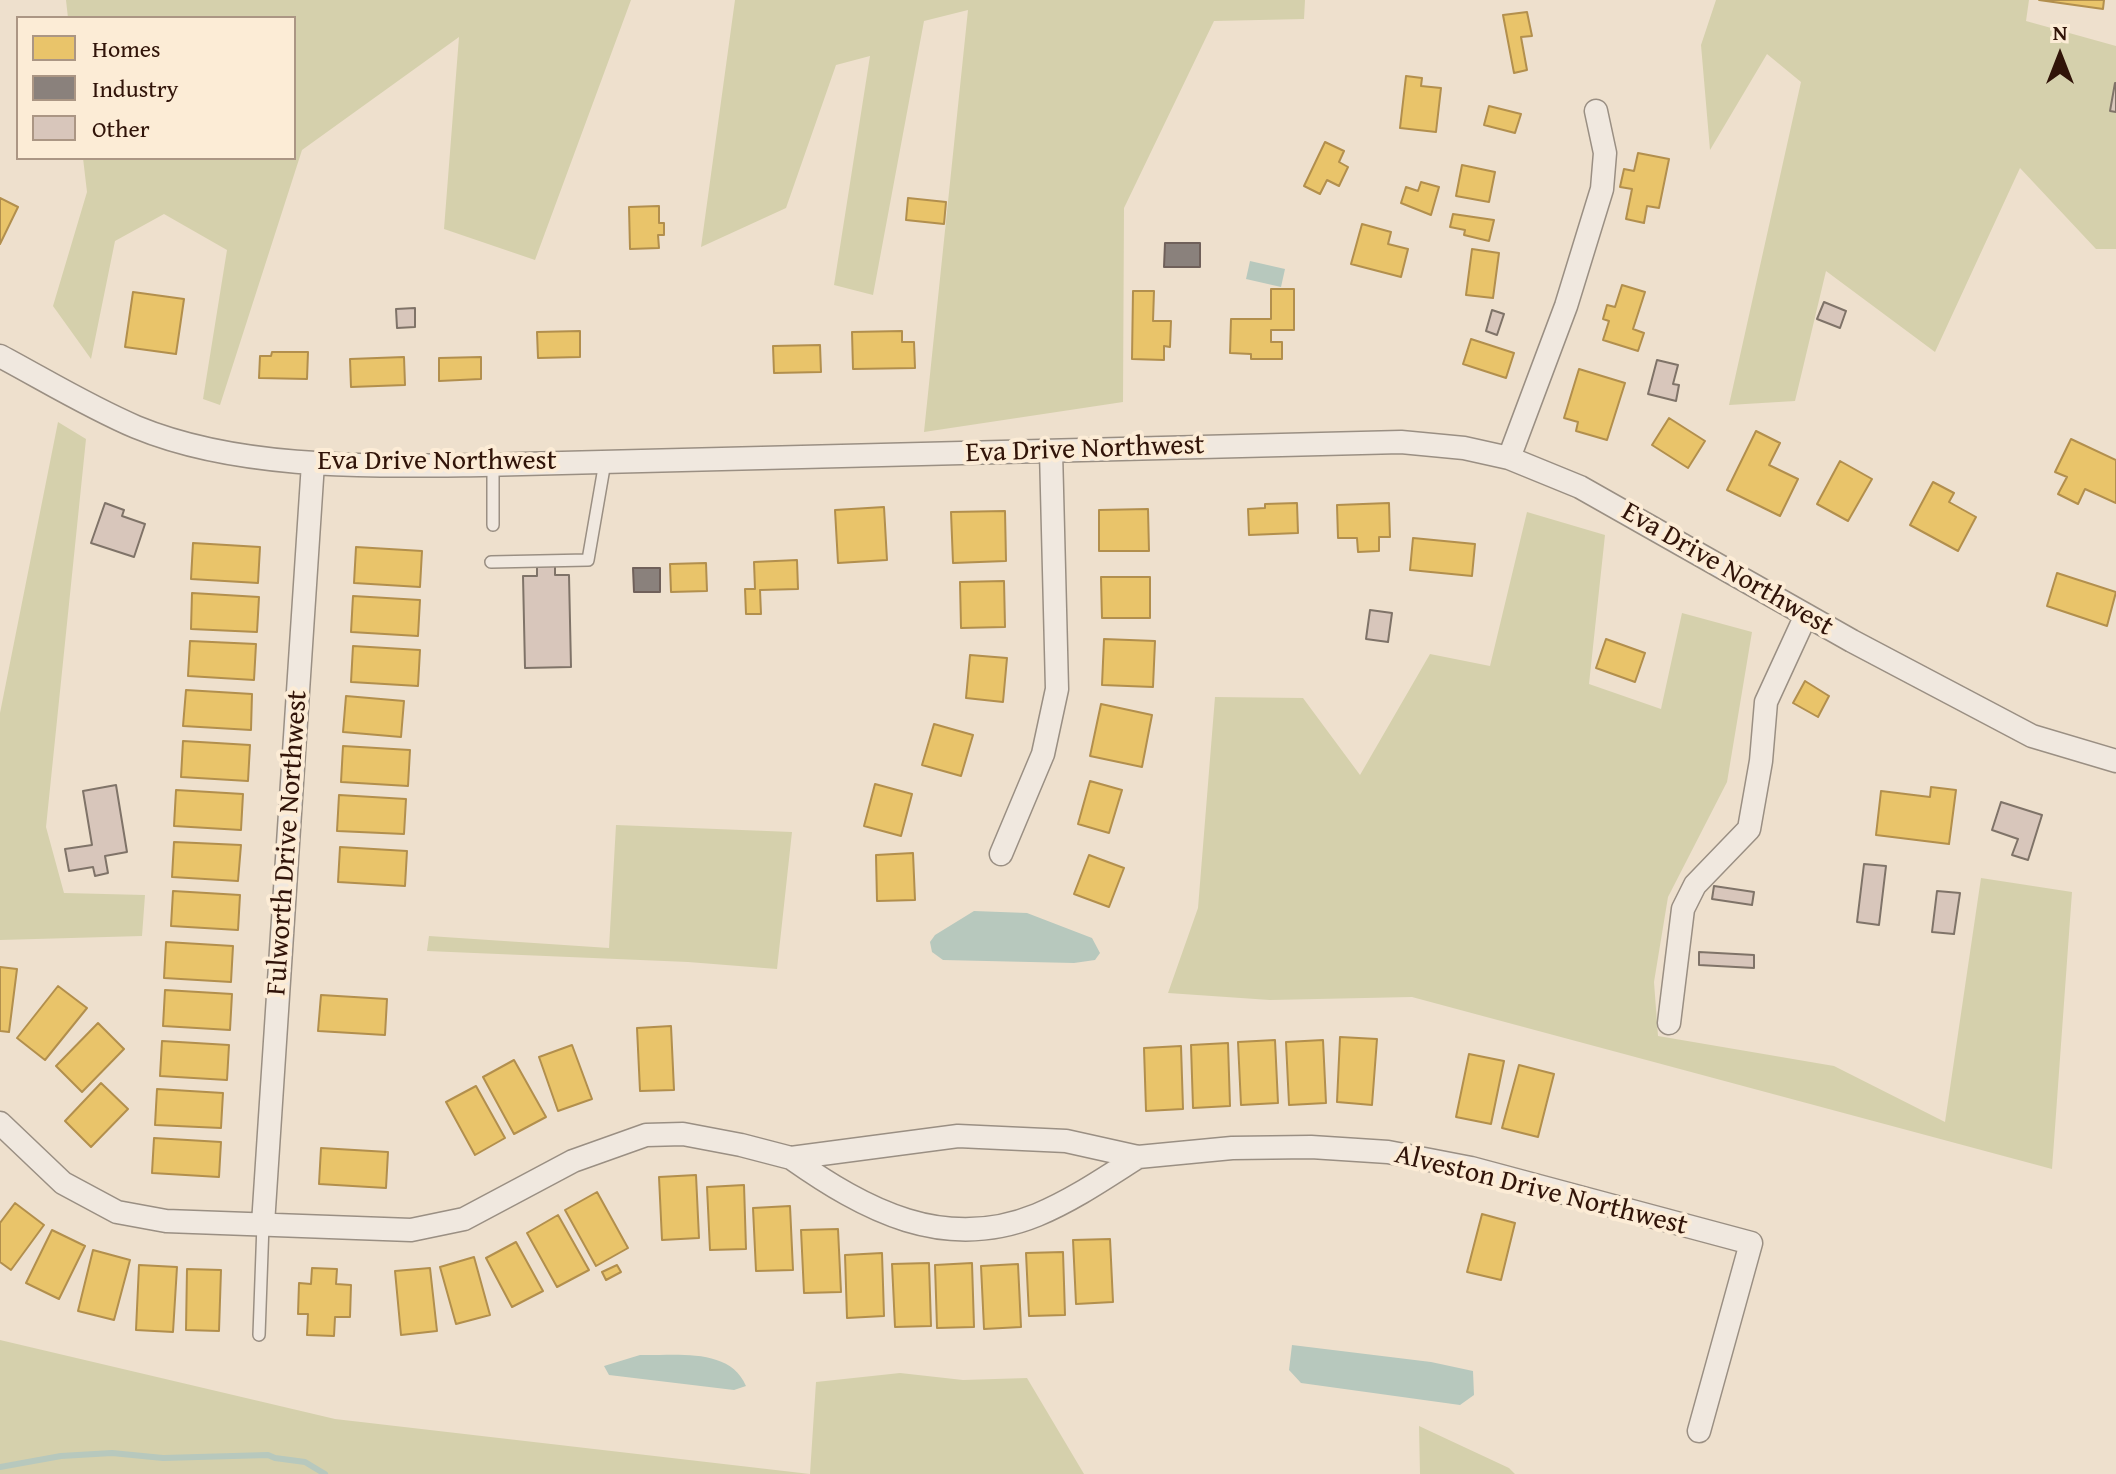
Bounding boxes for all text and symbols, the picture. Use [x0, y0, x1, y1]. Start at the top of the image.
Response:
legend [16, 16, 296, 160]
north arrow [2020, 16, 2100, 96]
text: N [2053, 16, 2067, 48]
text: Homes [92, 31, 161, 66]
text: Industry [92, 71, 179, 106]
text: Other [92, 111, 150, 146]
street label: Eva Drive Northwest [965, 429, 1205, 471]
street label: Eva Drive Northwest [317, 445, 557, 479]
street label: Eva Drive Northwest [1615, 496, 1839, 644]
street label: Fulworth Drive Northwest [261, 689, 315, 997]
street label: Alveston Drive Northwest [1391, 1138, 1691, 1244]

